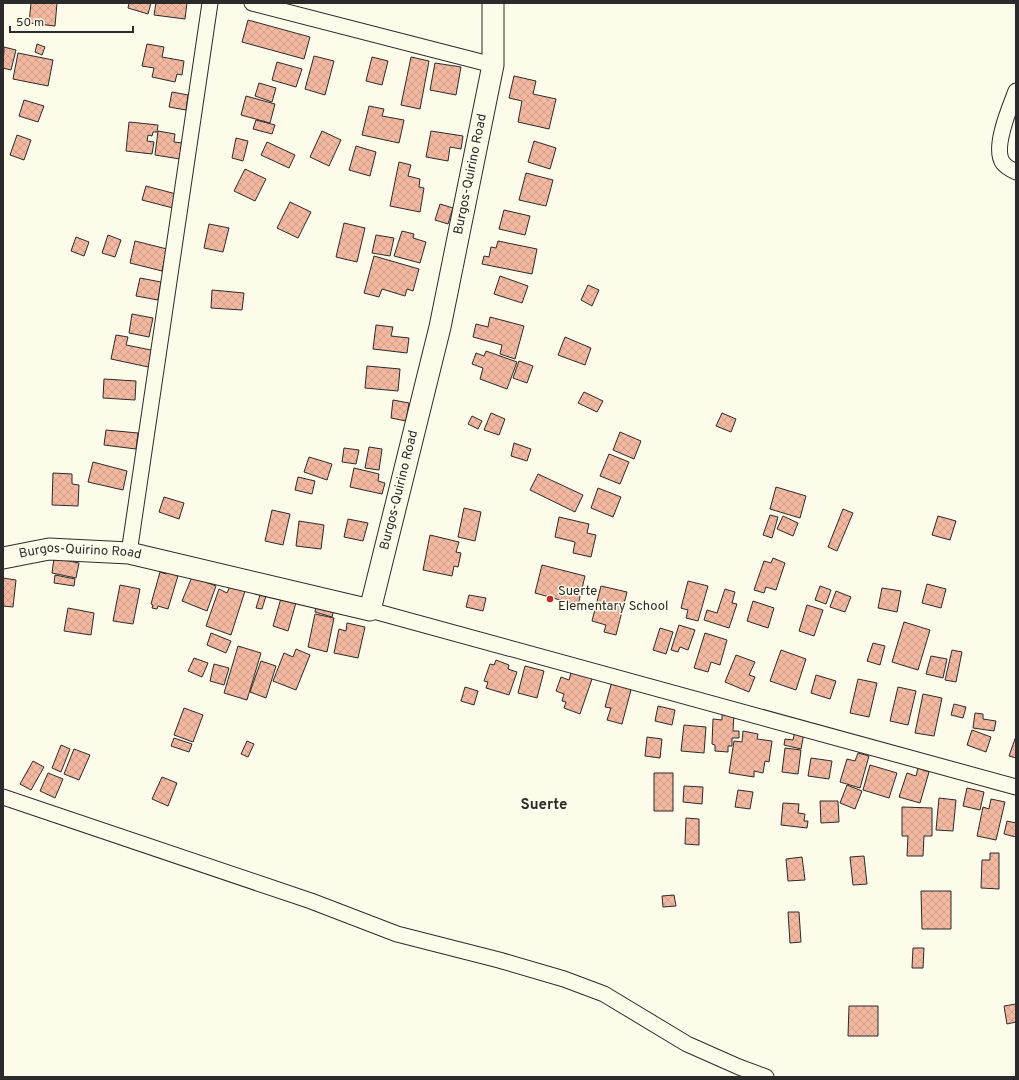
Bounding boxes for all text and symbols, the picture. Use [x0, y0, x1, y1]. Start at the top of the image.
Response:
scale bar [10, 8, 133, 34]
text: 50 m [16, 15, 44, 31]
street label: Burgos-Quirino Road [451, 112, 491, 236]
street label: Burgos-Quirino Road [377, 429, 422, 552]
street label: Burgos-Quirino Road [18, 541, 143, 564]
place label: Suerte Elementary School [558, 584, 668, 615]
marker: Suerte Elementary School [545, 594, 555, 604]
district label: Suerte [521, 796, 567, 815]

